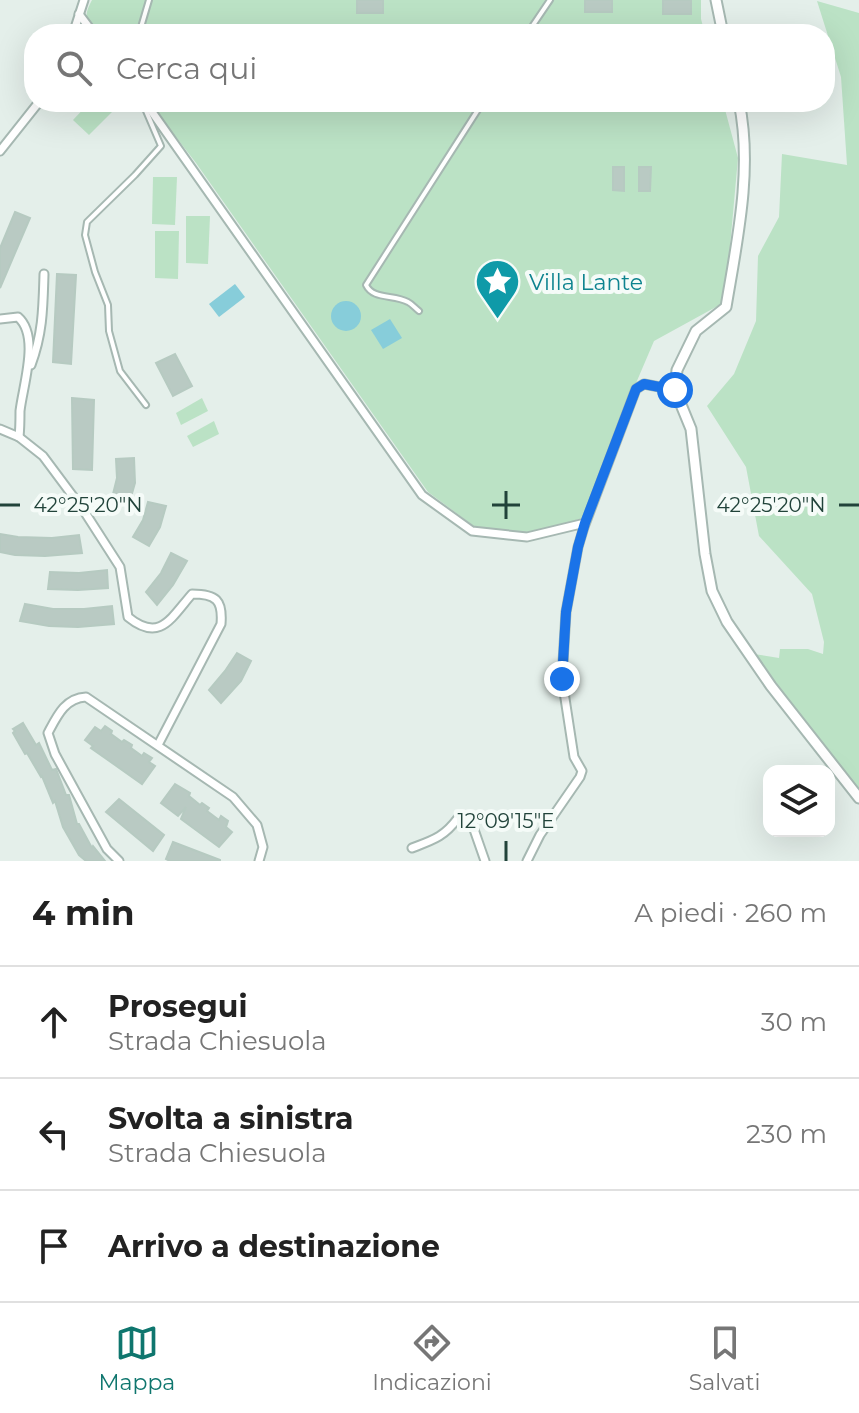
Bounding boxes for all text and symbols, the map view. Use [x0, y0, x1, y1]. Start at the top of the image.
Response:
search box [24, 24, 835, 112]
icon: search [52, 46, 96, 90]
text: Cerca qui [116, 50, 257, 87]
place icon: Villa Lante [474, 258, 522, 321]
place label: Villa Lante [529, 269, 643, 296]
route start [657, 372, 693, 408]
text: 42°25'20"N [33, 493, 143, 517]
text: 42°25'20"N [716, 493, 826, 517]
route end [544, 661, 580, 697]
map controls [763, 765, 835, 837]
button: layers [763, 765, 835, 837]
text: 12°09'15"E [458, 809, 554, 833]
text: 4 min [32, 892, 134, 934]
text: A piedi · 260 m [634, 897, 827, 929]
text: Prosegui [108, 988, 247, 1025]
icon: ahead [32, 1000, 76, 1044]
text: 30 m [761, 1006, 827, 1038]
text: Strada Chiesuola [108, 1025, 327, 1057]
text: Svolta a sinistra [108, 1100, 354, 1137]
icon: left [32, 1112, 76, 1156]
text: 230 m [746, 1118, 827, 1150]
text: Strada Chiesuola [108, 1137, 327, 1169]
icon: arrive [32, 1224, 76, 1268]
text: Arrivo a destinazione [108, 1228, 440, 1265]
tab: Mappa [99, 1321, 175, 1396]
tab: Indicazioni [372, 1321, 492, 1396]
tab: Salvati [689, 1321, 760, 1396]

